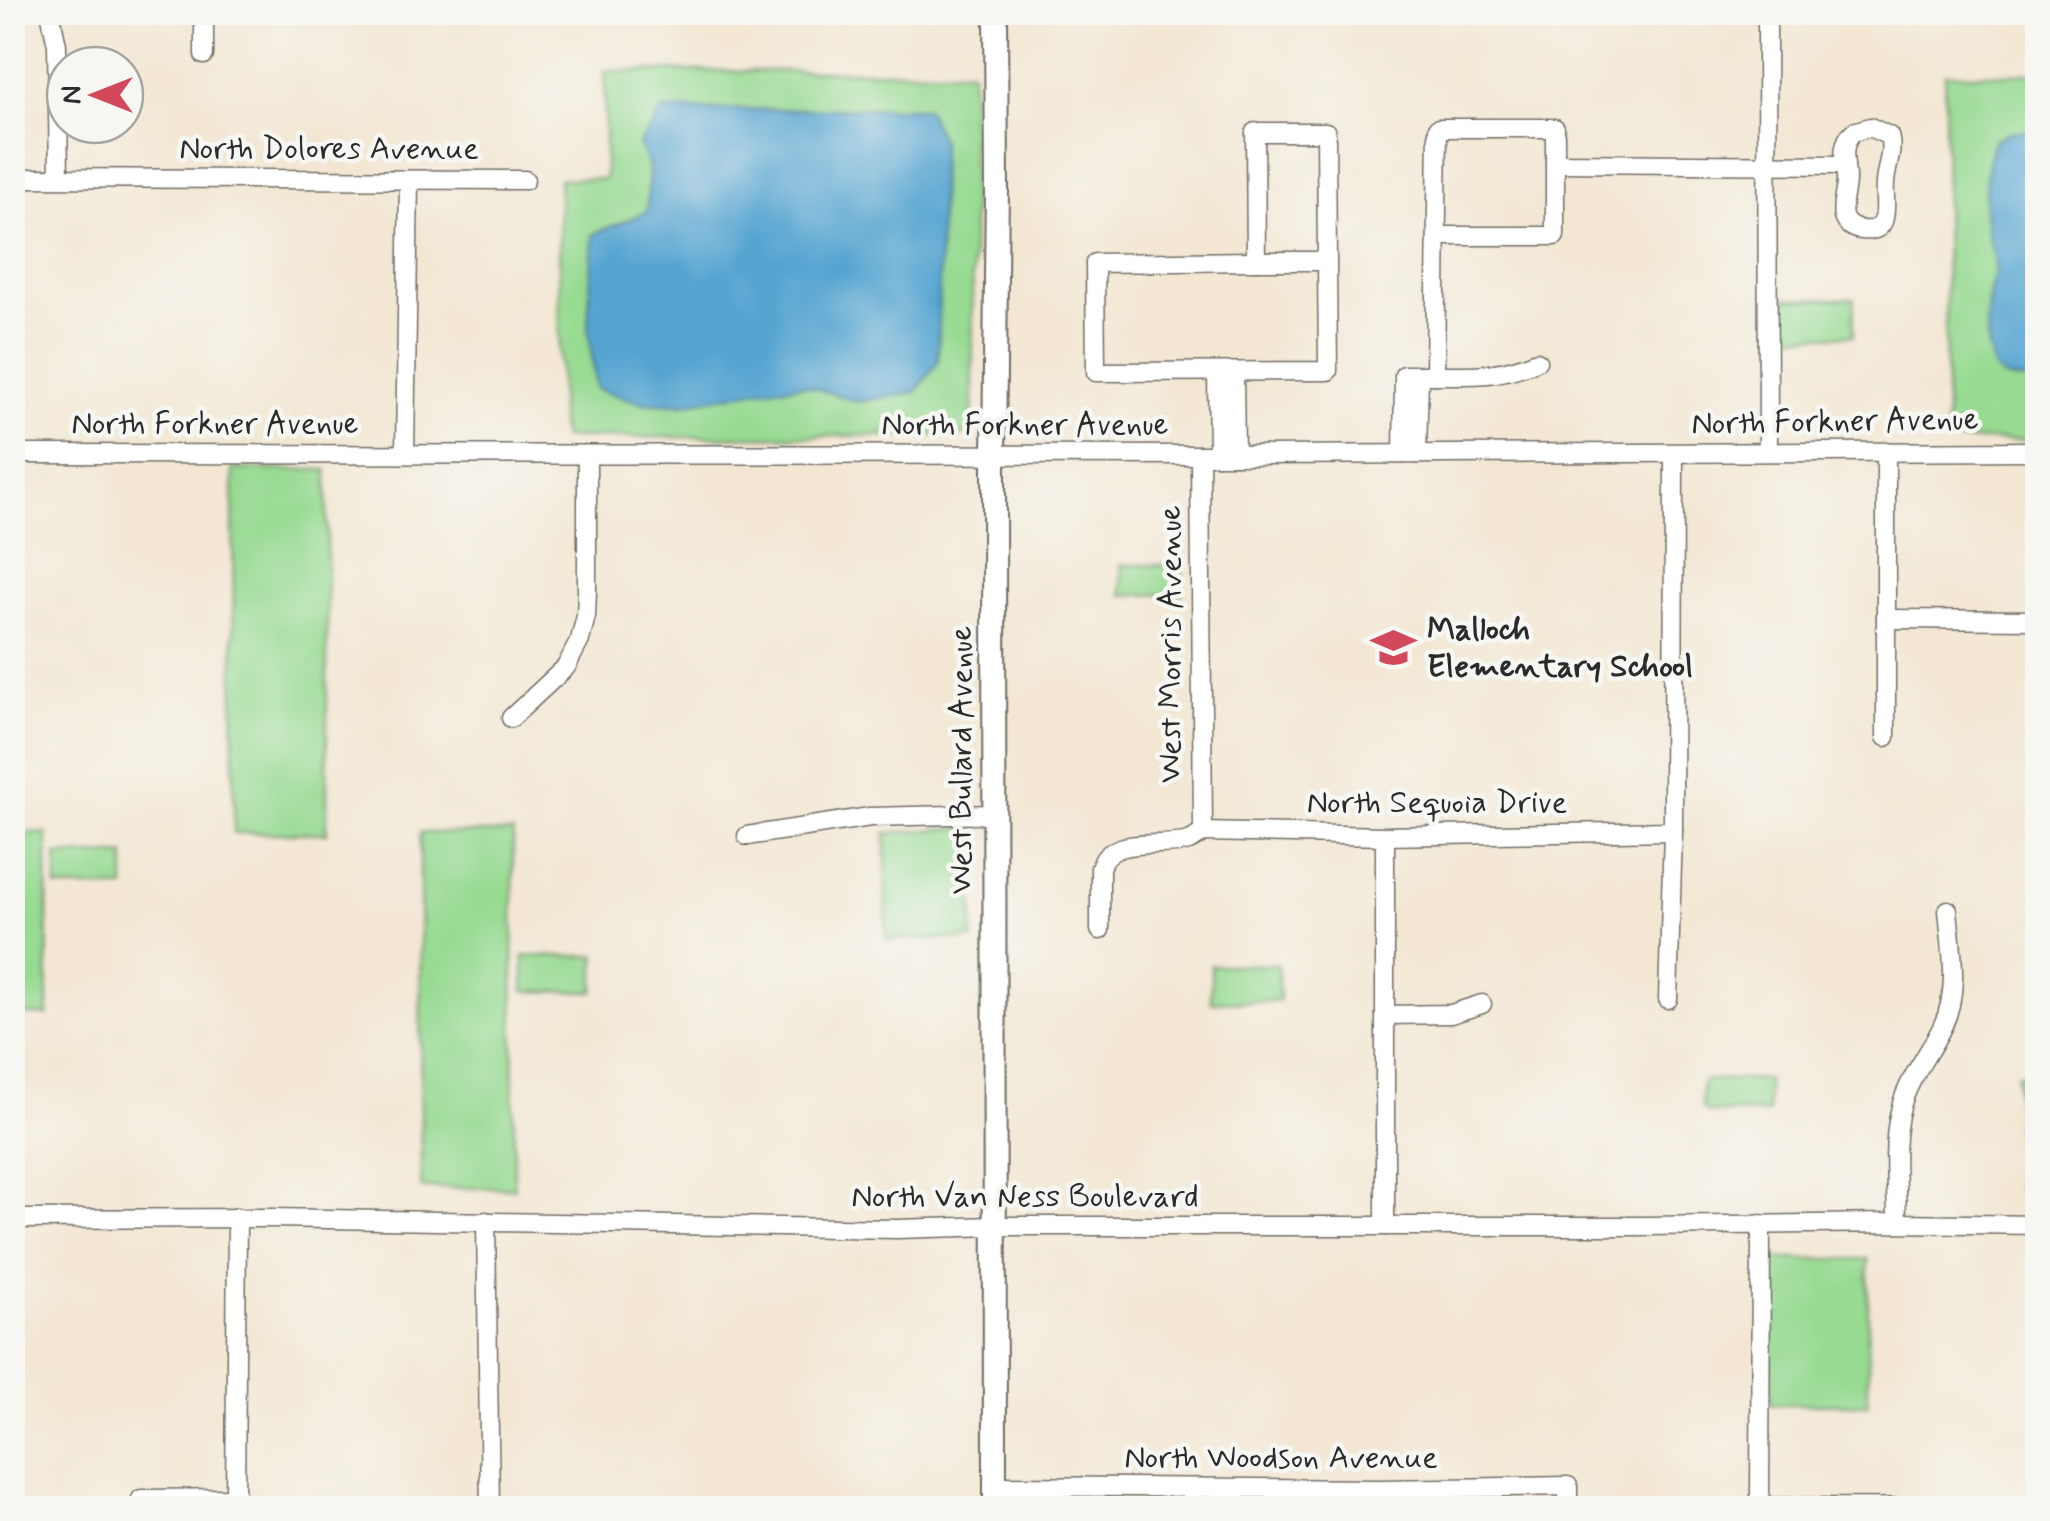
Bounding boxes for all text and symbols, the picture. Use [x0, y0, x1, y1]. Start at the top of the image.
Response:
north arrow [45, 45, 145, 145]
text: N [54, 86, 91, 104]
street label: North Dolores Avenue [179, 128, 479, 170]
street label: North Forkner Avenue [1691, 398, 1979, 446]
street label: North Forkner Avenue [71, 403, 359, 445]
street label: North Forkner Avenue [881, 404, 1169, 446]
street label: West Morris Avenue [1150, 505, 1192, 783]
place label: Malloch Elementary School [1427, 609, 1693, 688]
school or university icon: Malloch Elementary School [1370, 624, 1418, 672]
street label: West Bullard Avenue [941, 626, 983, 894]
street label: North Sequoia Drive [1307, 782, 1567, 824]
street label: North Van Ness Boulevard [851, 1176, 1199, 1218]
street label: North Woodson Avenue [1124, 1437, 1438, 1479]

